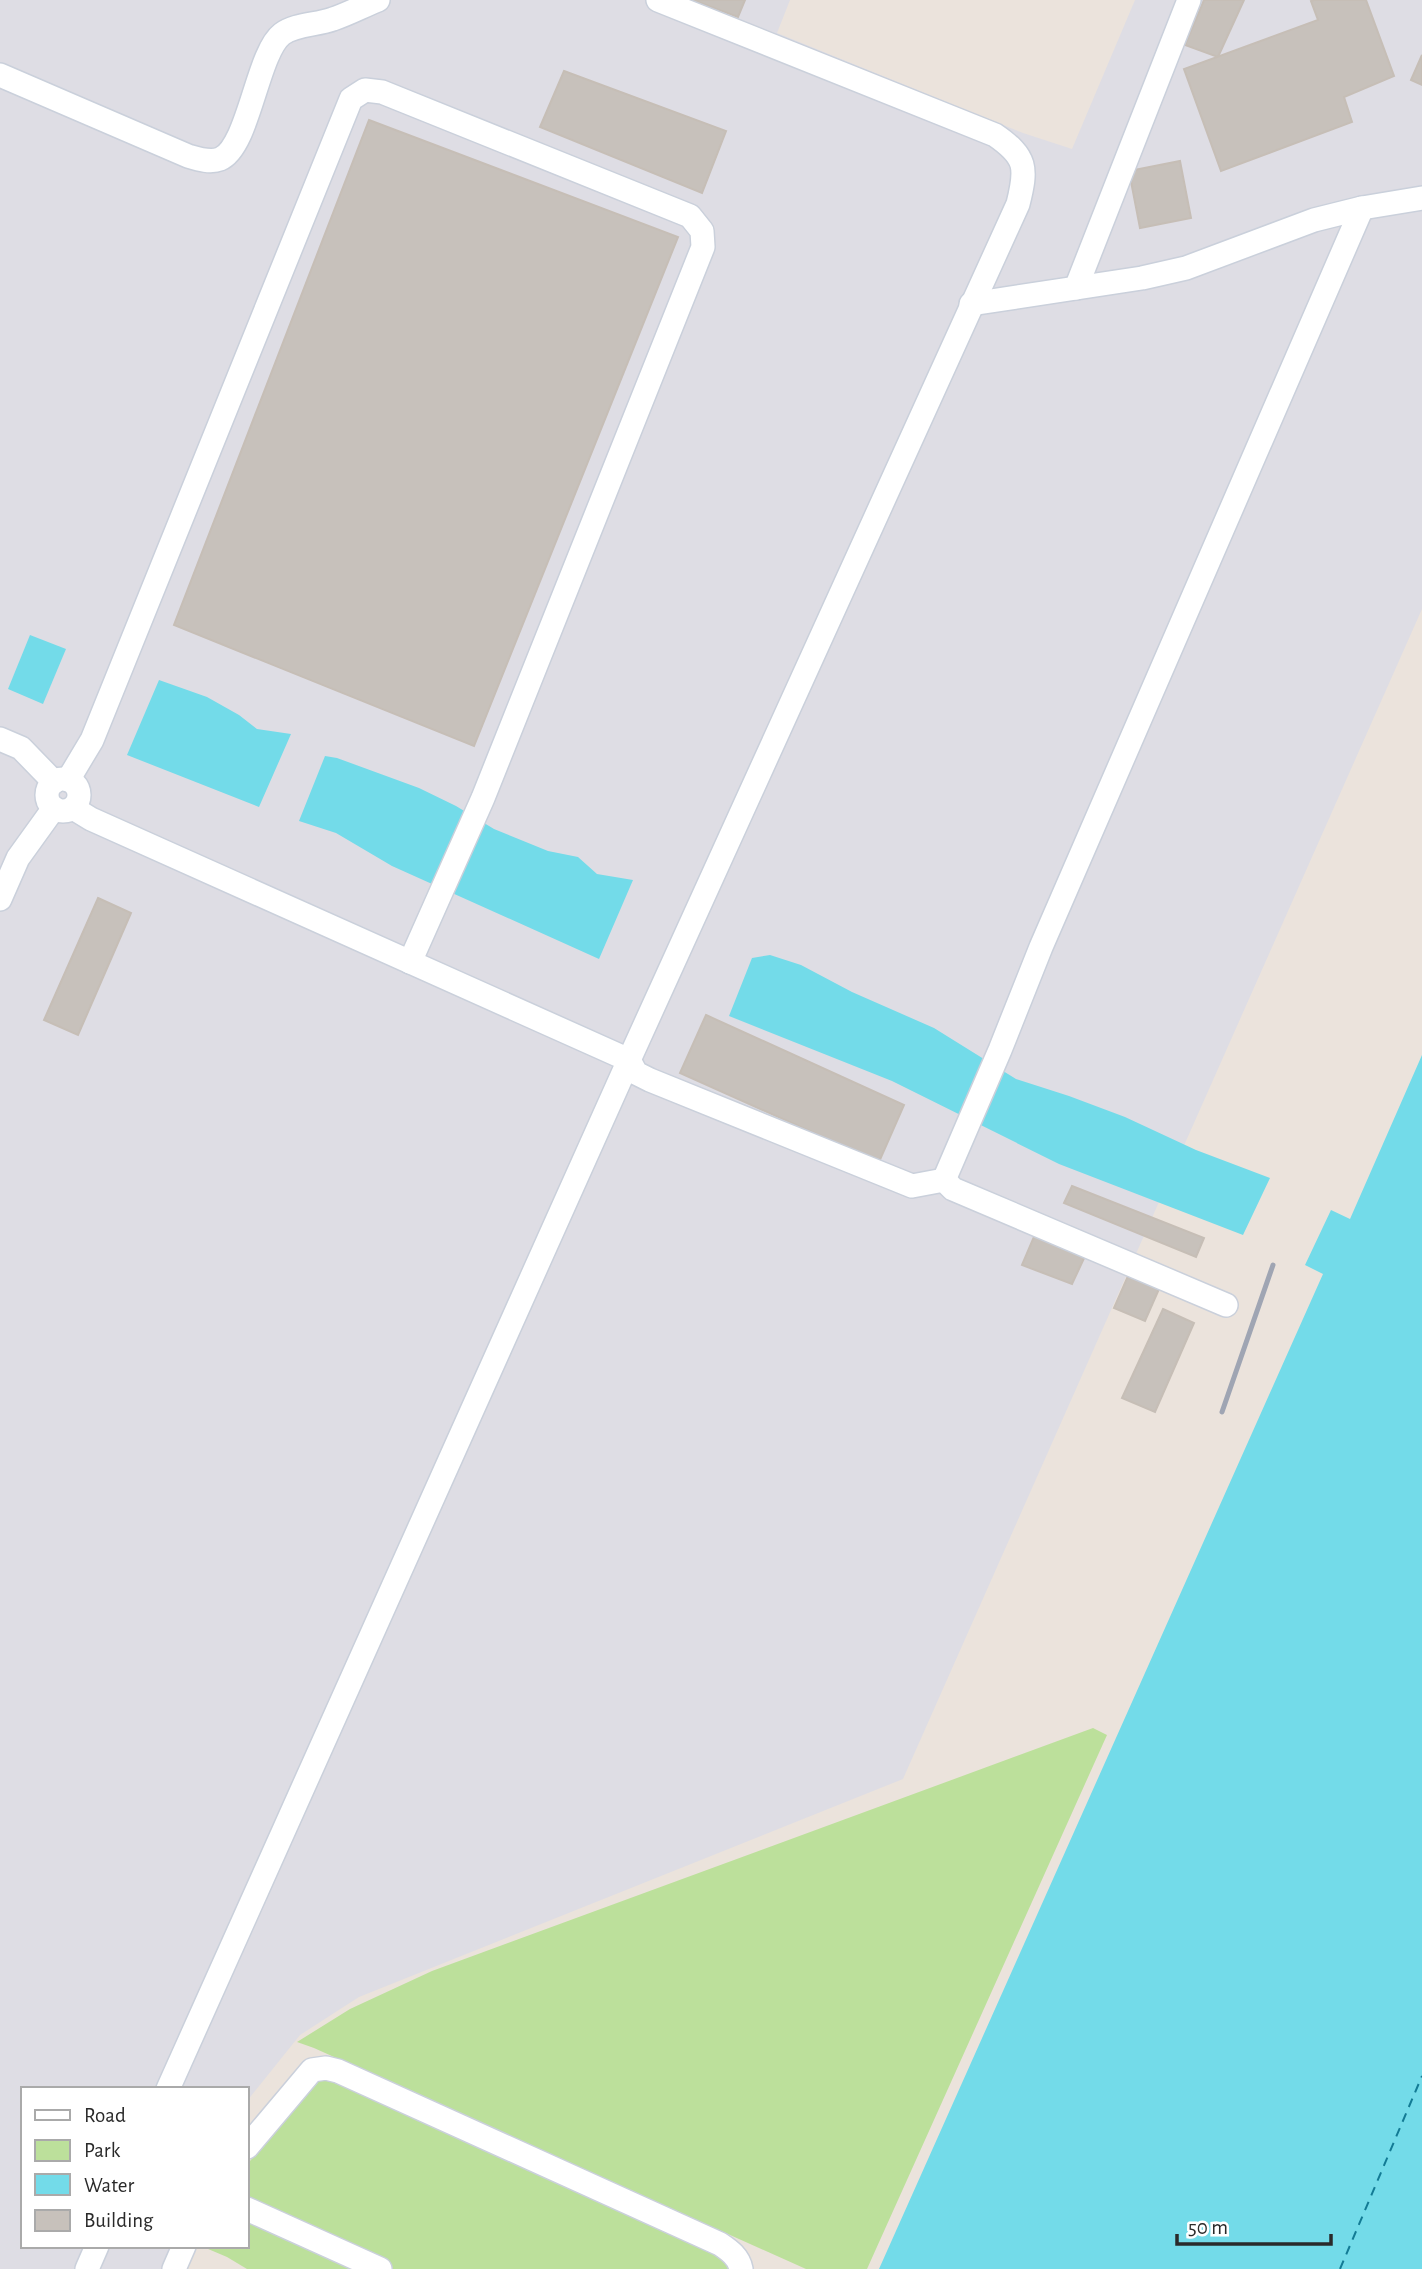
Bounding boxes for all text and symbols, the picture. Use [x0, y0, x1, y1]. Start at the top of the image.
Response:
legend [21, 2087, 248, 2248]
text: Road [84, 2105, 126, 2126]
text: Park [84, 2140, 121, 2161]
text: Water [84, 2175, 134, 2196]
scale bar [1177, 2202, 1331, 2246]
text: Building [84, 2210, 154, 2231]
text: 50 m [1188, 2217, 1228, 2238]

